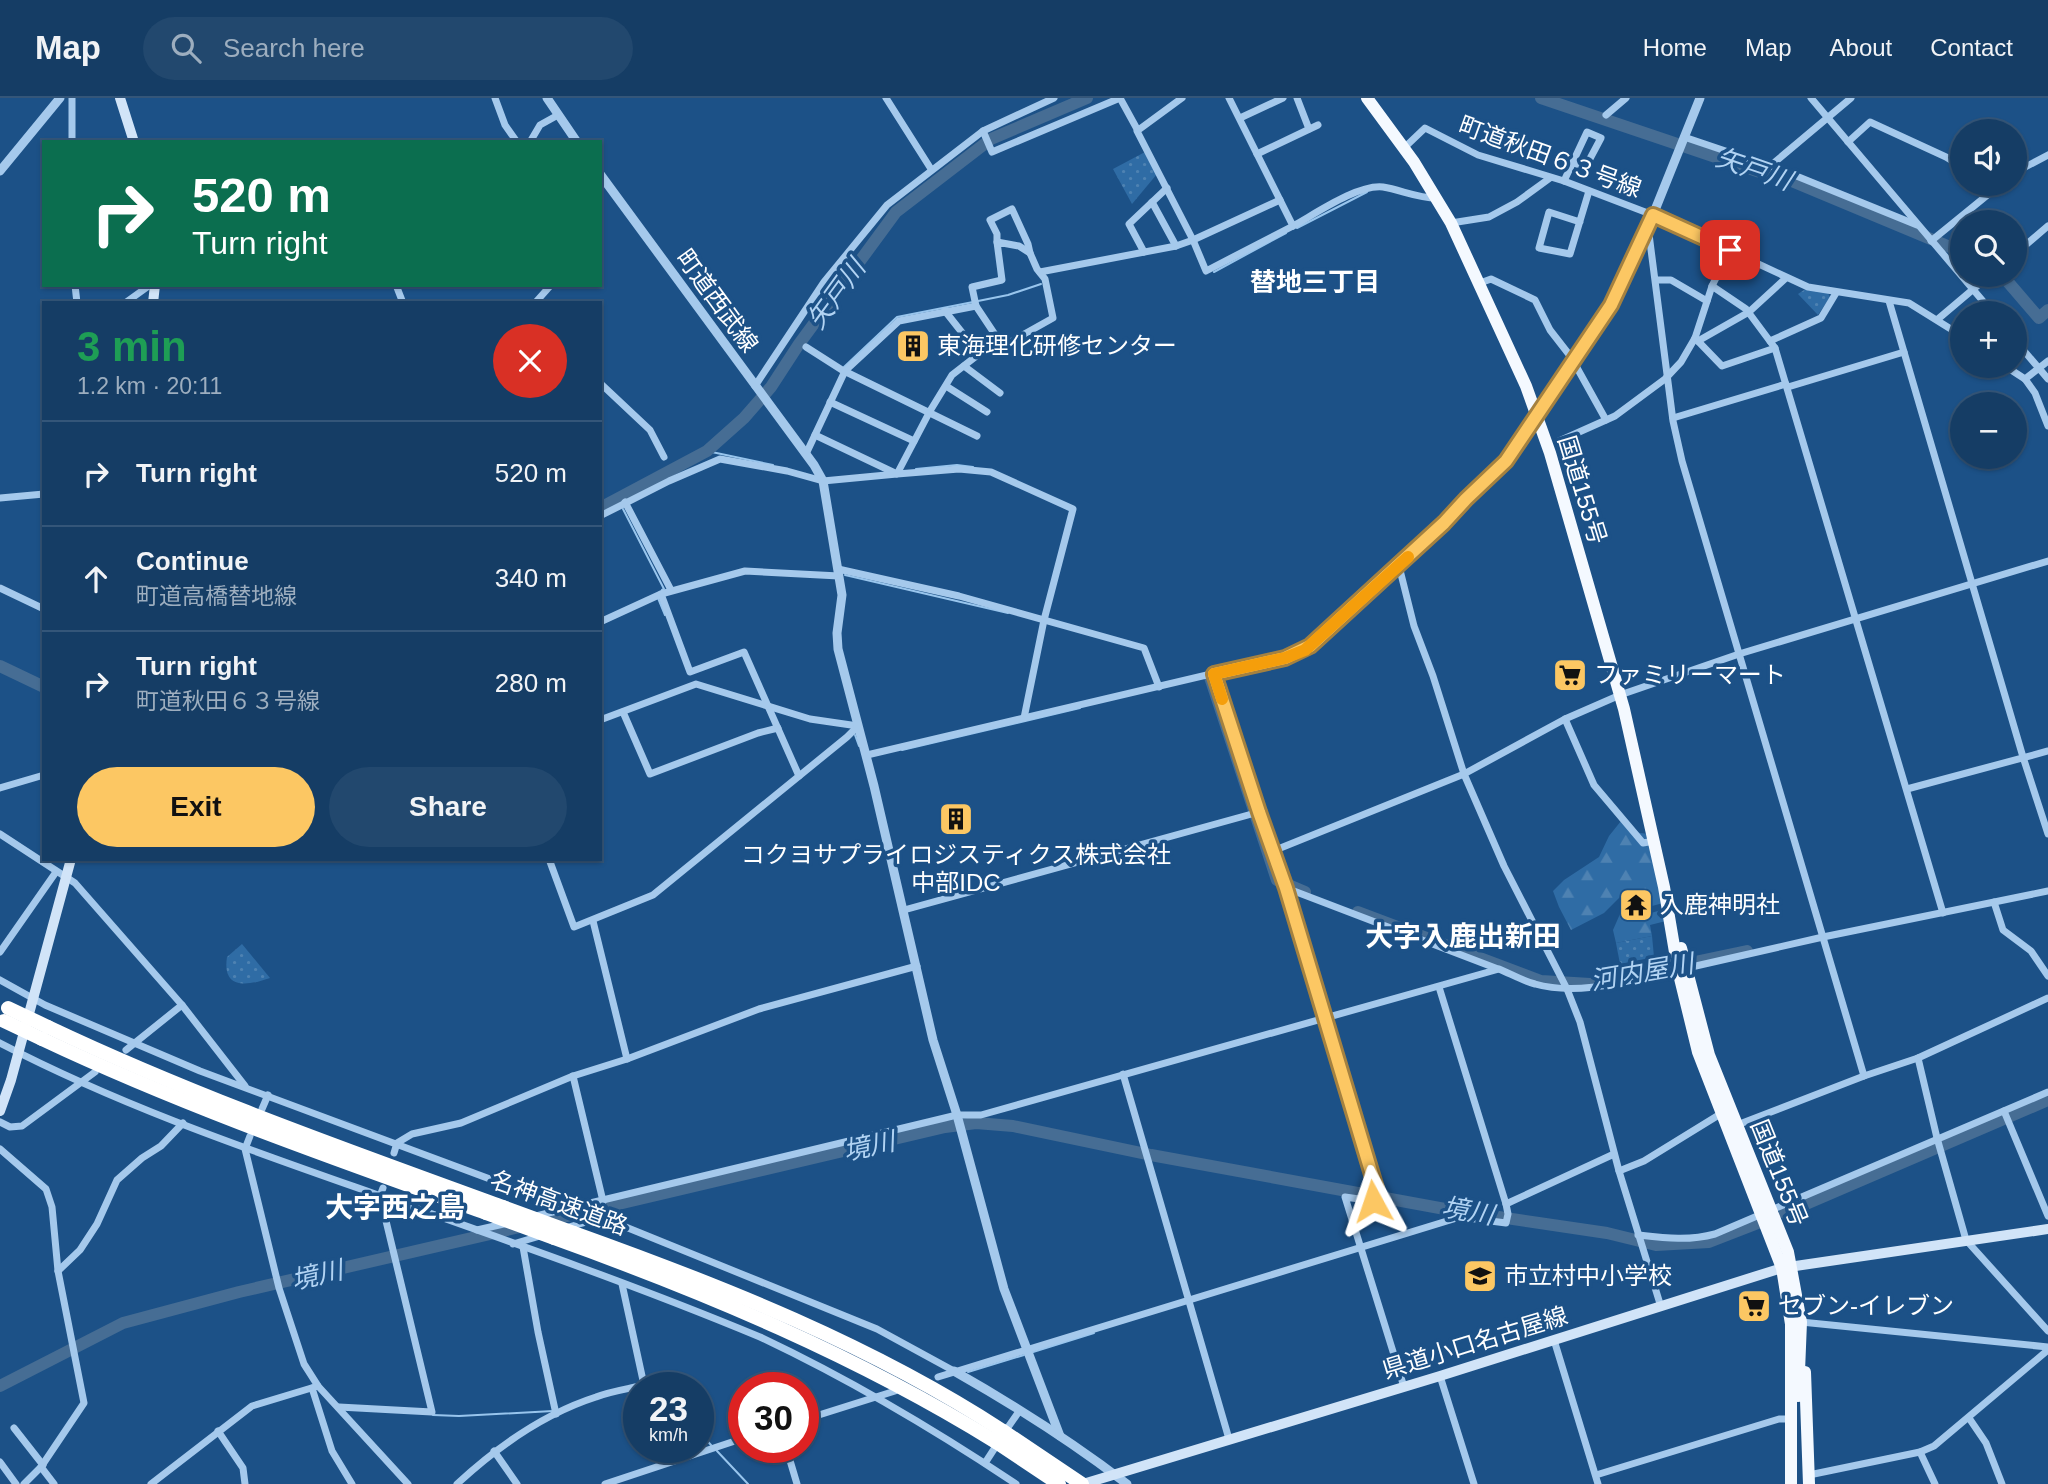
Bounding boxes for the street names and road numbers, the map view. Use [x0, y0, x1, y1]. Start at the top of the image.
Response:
street label: 町道秋田６３号線 [1455, 111, 1645, 202]
street label: 町道西武線 [671, 244, 764, 357]
street label: 国道155号 [1553, 432, 1612, 547]
street label: 国道155号 [1746, 1116, 1813, 1230]
street label: 名神高速道路 [487, 1165, 631, 1240]
street label: 県道小口名古屋線 [1379, 1302, 1571, 1383]

